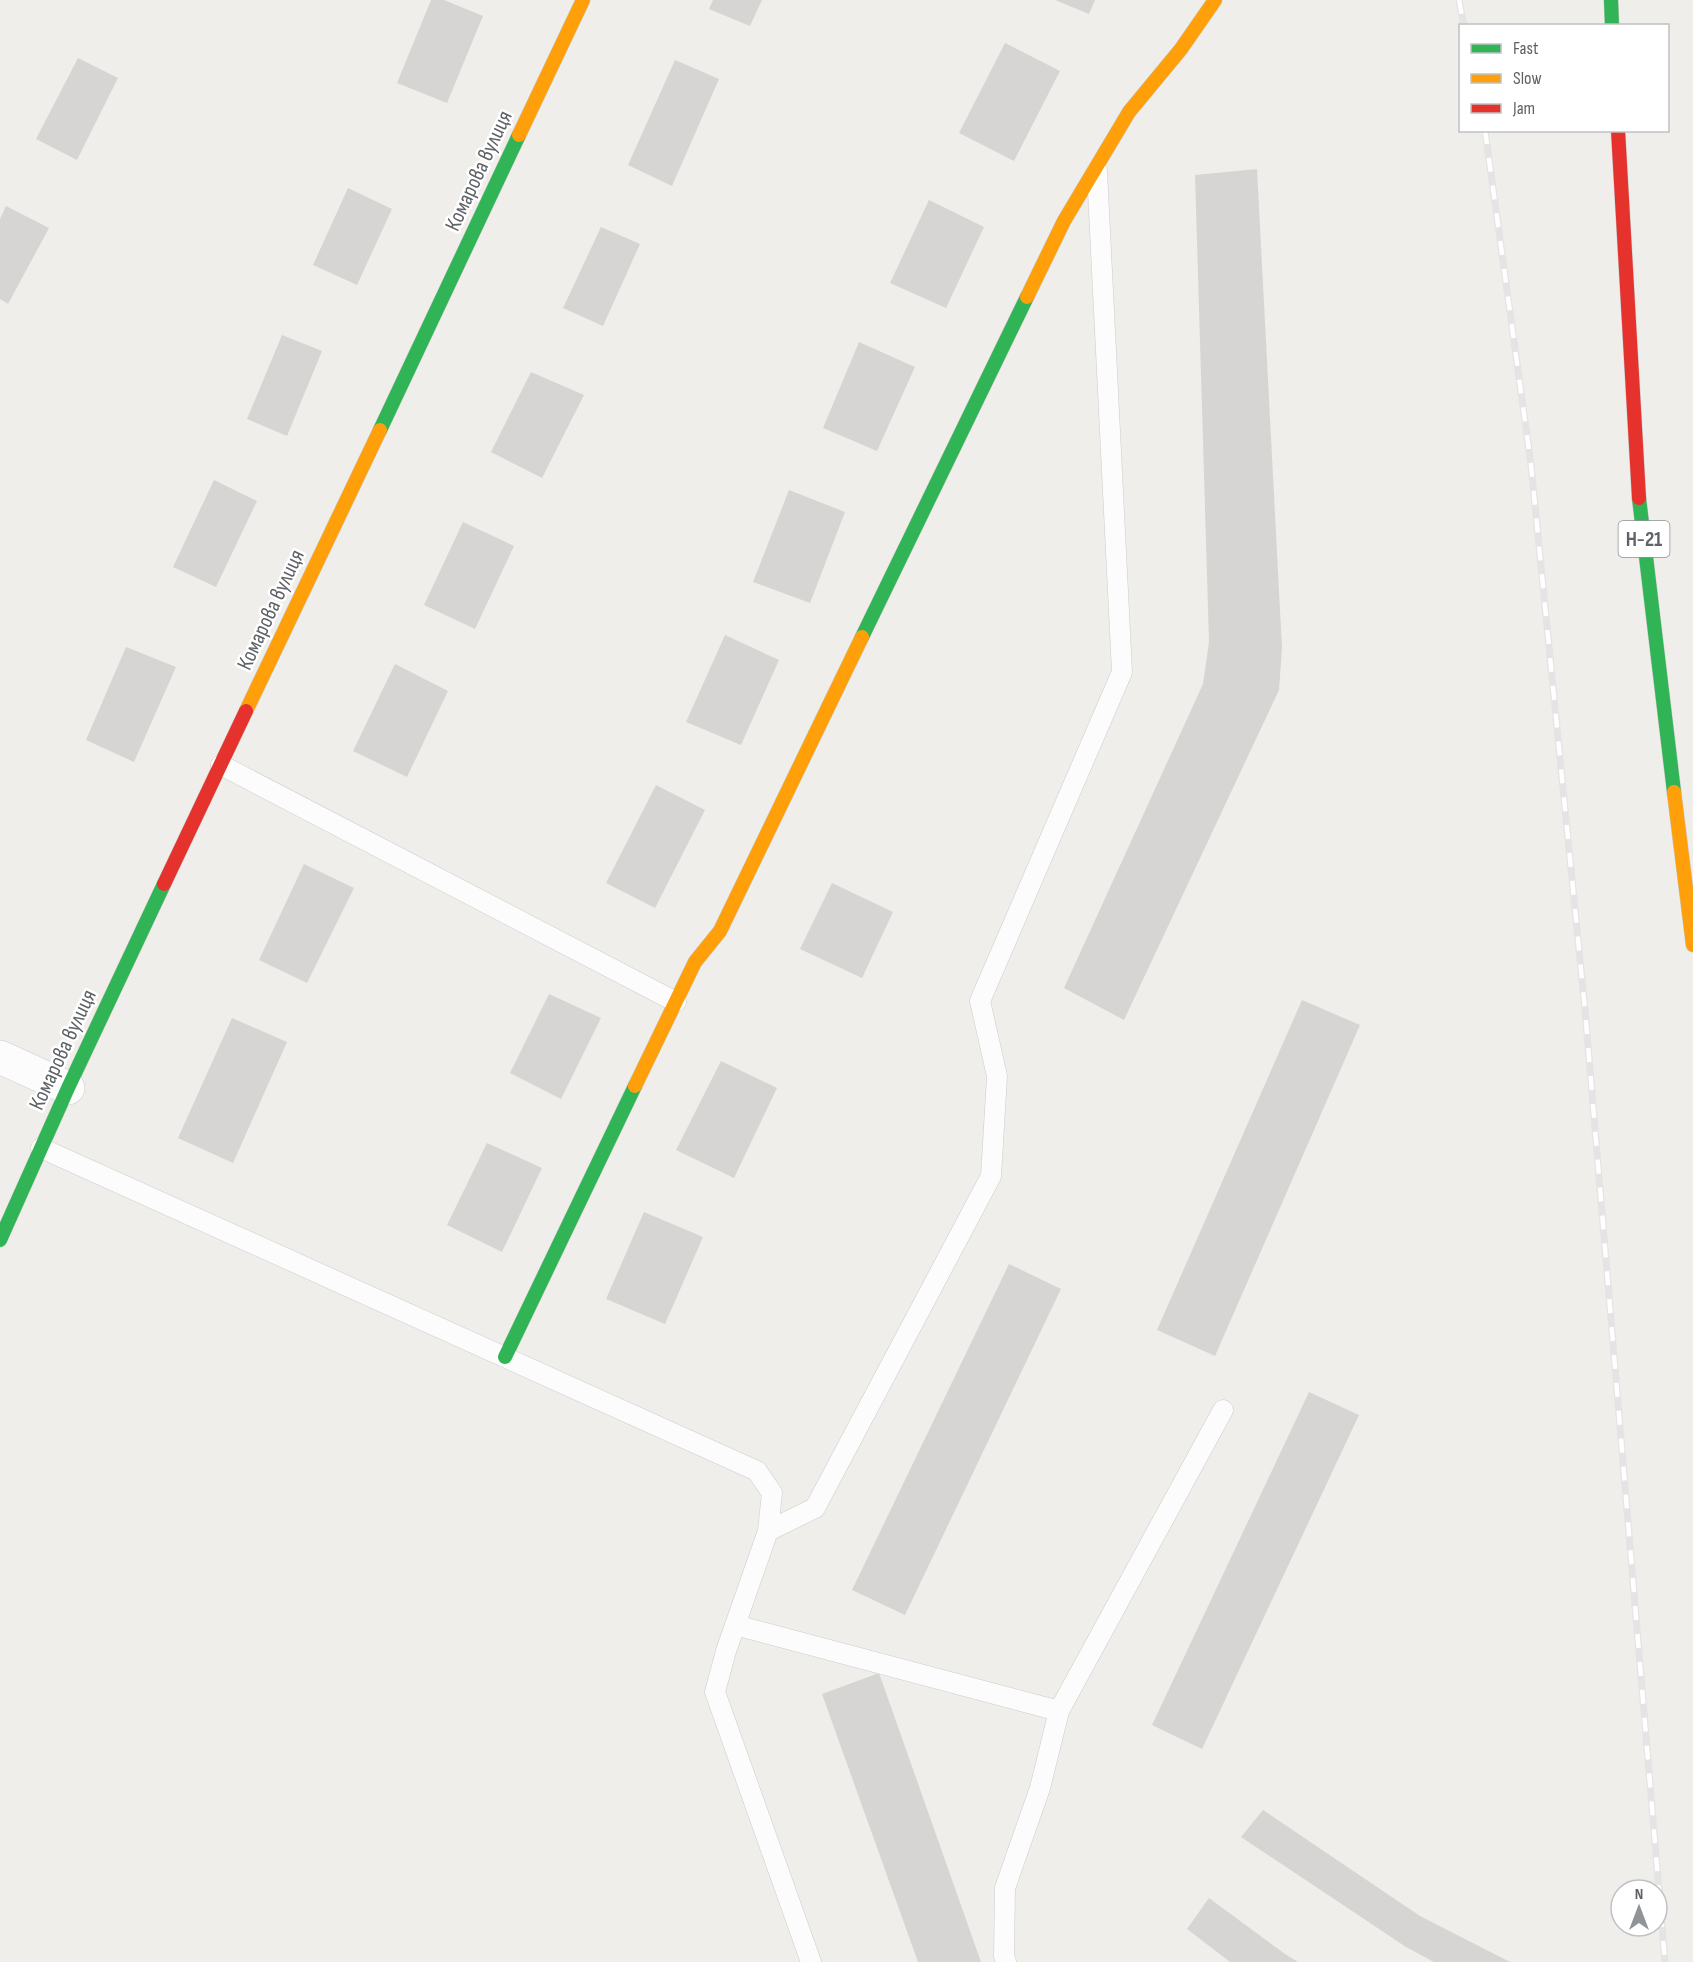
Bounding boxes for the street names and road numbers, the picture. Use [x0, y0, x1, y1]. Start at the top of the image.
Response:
street label: Комарова вулиця [439, 107, 519, 235]
road number: Н-21 [1618, 521, 1670, 557]
street label: Комарова вулиця [231, 546, 311, 674]
street label: Комарова вулиця [23, 986, 103, 1114]

